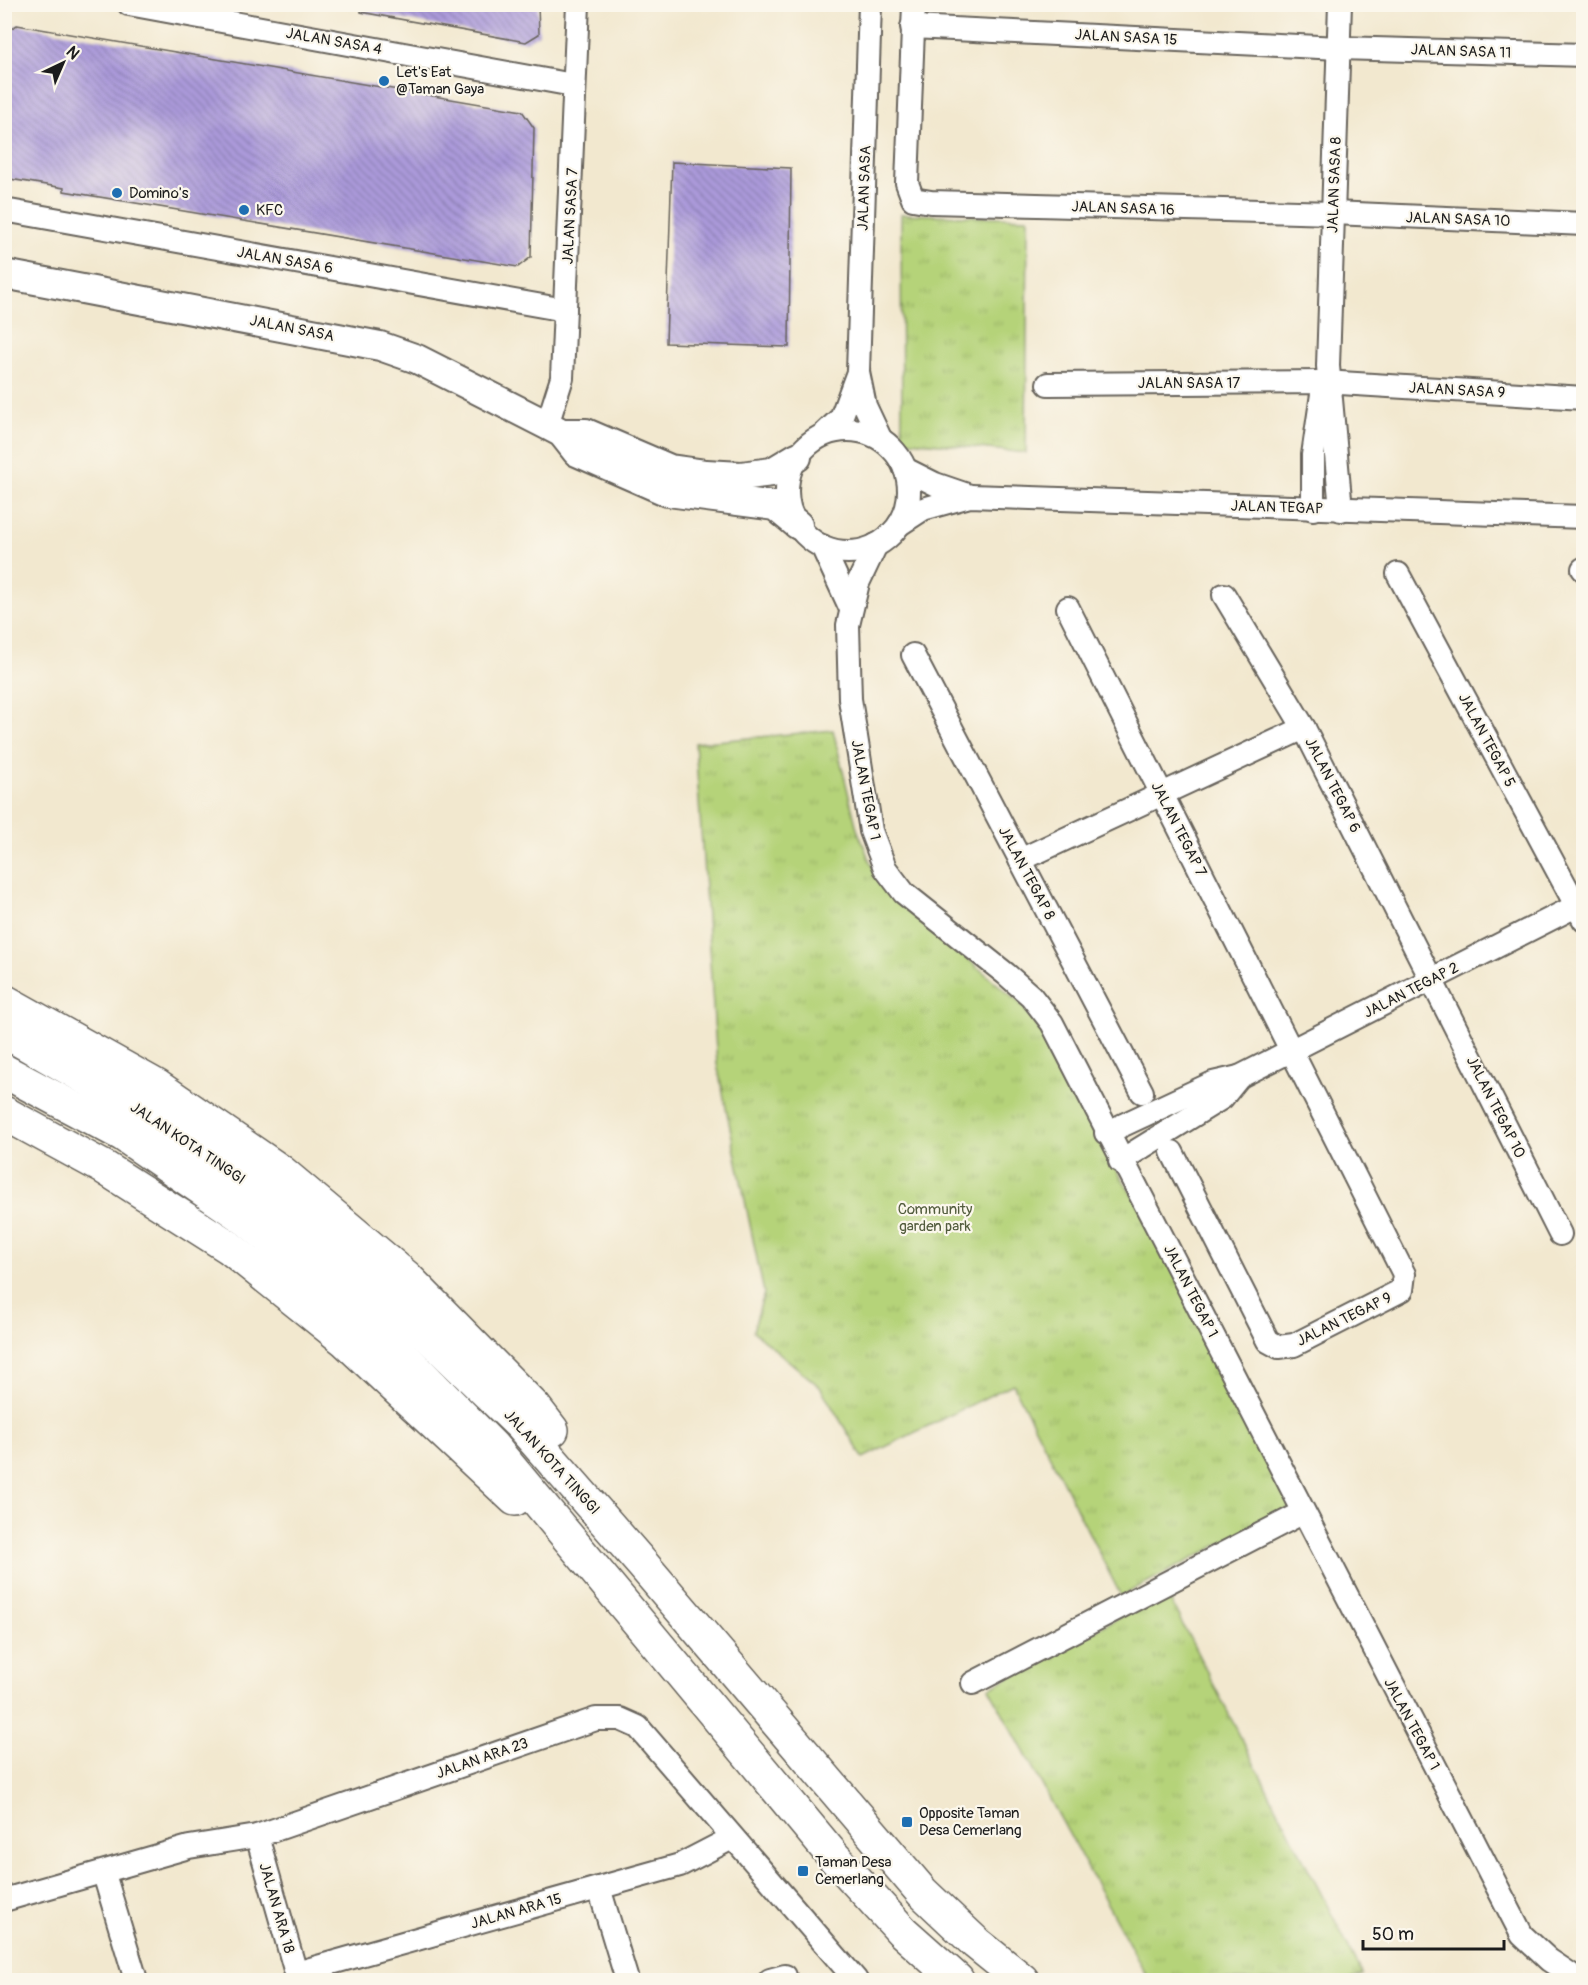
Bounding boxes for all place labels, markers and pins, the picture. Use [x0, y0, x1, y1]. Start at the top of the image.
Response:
place label: Let's Eat @Taman Gaya [396, 63, 484, 99]
marker: Let's Eat @Taman Gaya [377, 74, 391, 88]
place label: Domino's [129, 184, 189, 203]
marker: Domino's [110, 186, 124, 200]
place label: KFC [256, 201, 283, 220]
marker: KFC [237, 203, 251, 217]
place label: Opposite Taman Desa Cemerlang [919, 1804, 1021, 1840]
marker: Opposite Taman Desa Cemerlang [900, 1815, 914, 1829]
place label: Taman Desa Cemerlang [815, 1853, 891, 1889]
marker: Taman Desa Cemerlang [796, 1864, 810, 1878]

